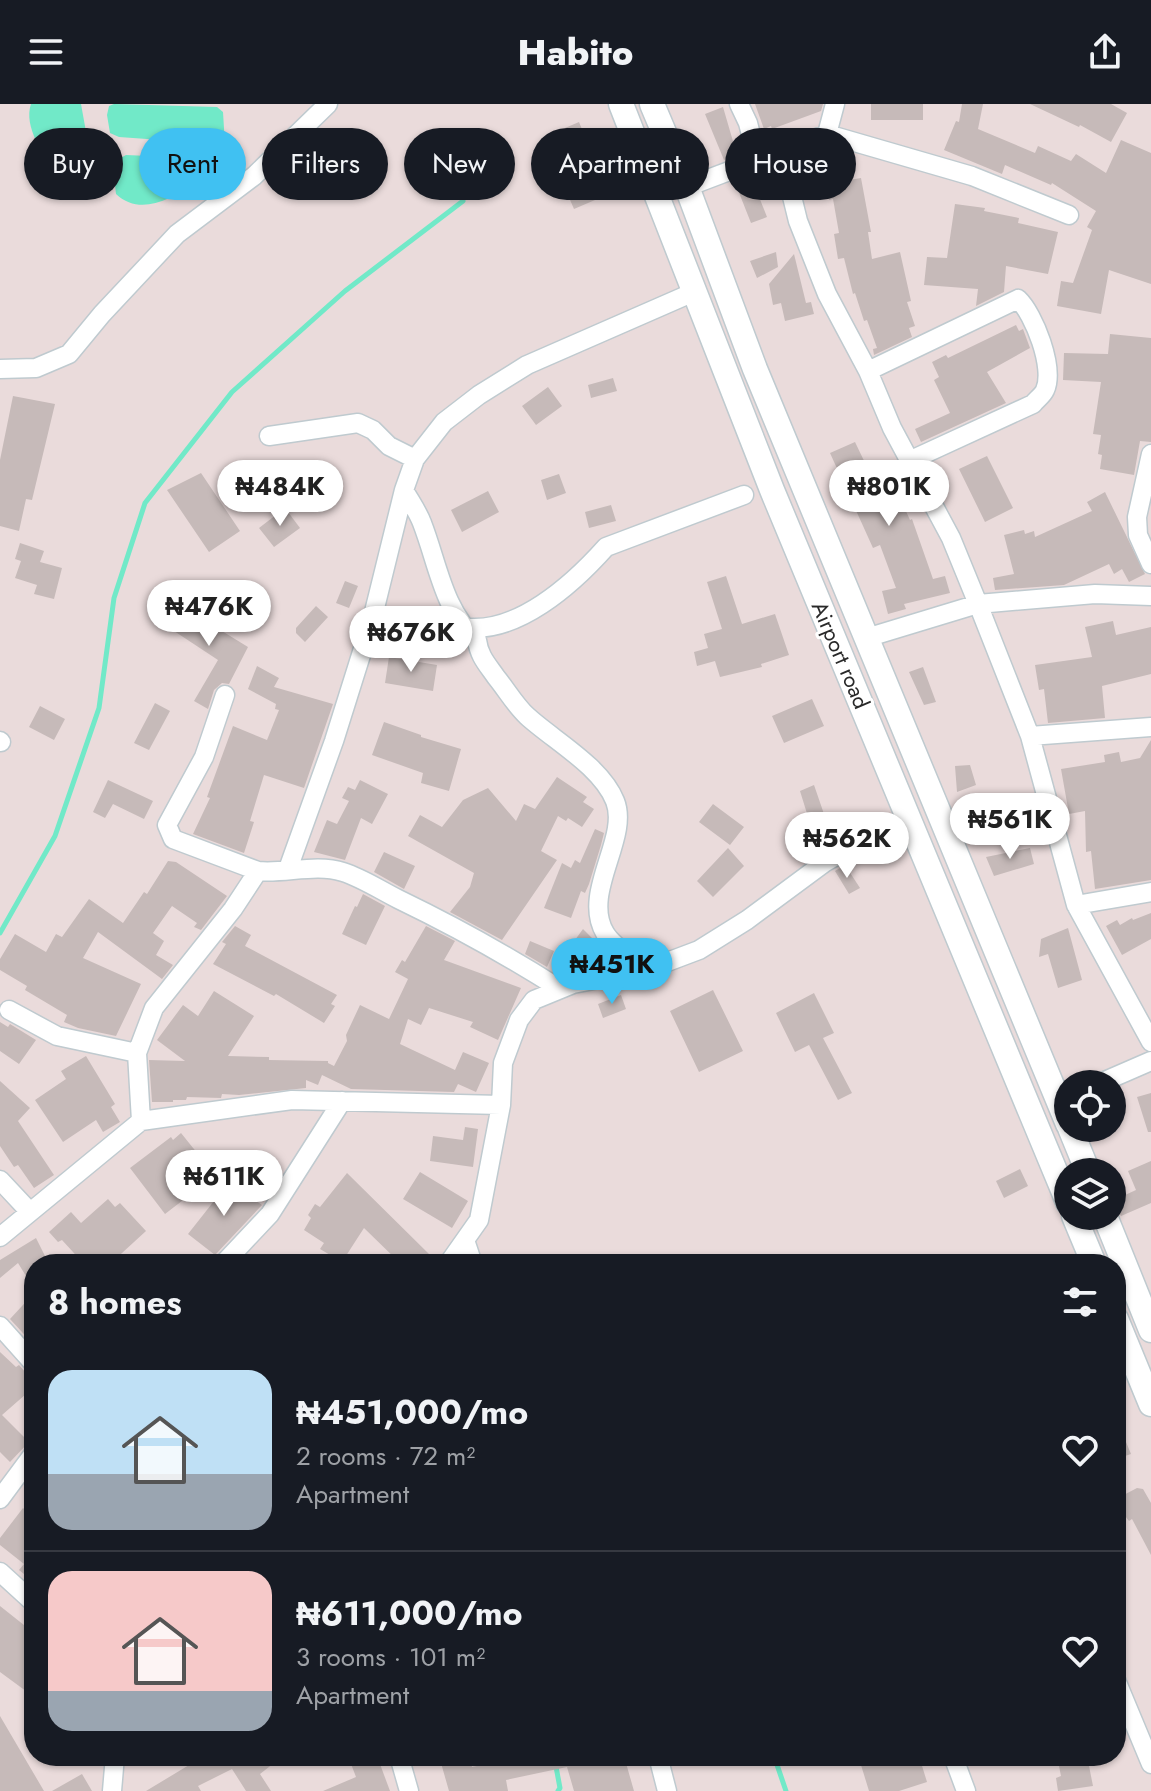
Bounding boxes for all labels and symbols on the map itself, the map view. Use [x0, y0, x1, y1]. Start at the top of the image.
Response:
pin: ₦484K [224, 460, 336, 528]
pin: ₦801K [833, 460, 945, 528]
pin: ₦476K [153, 580, 265, 648]
street label: Airport road [804, 596, 878, 714]
pin: ₦676K [355, 606, 467, 674]
pin: ₦561K [954, 793, 1066, 861]
pin: ₦562K [791, 812, 903, 880]
pin: ₦451K [556, 938, 668, 1006]
pin: ₦611K [168, 1150, 280, 1218]

